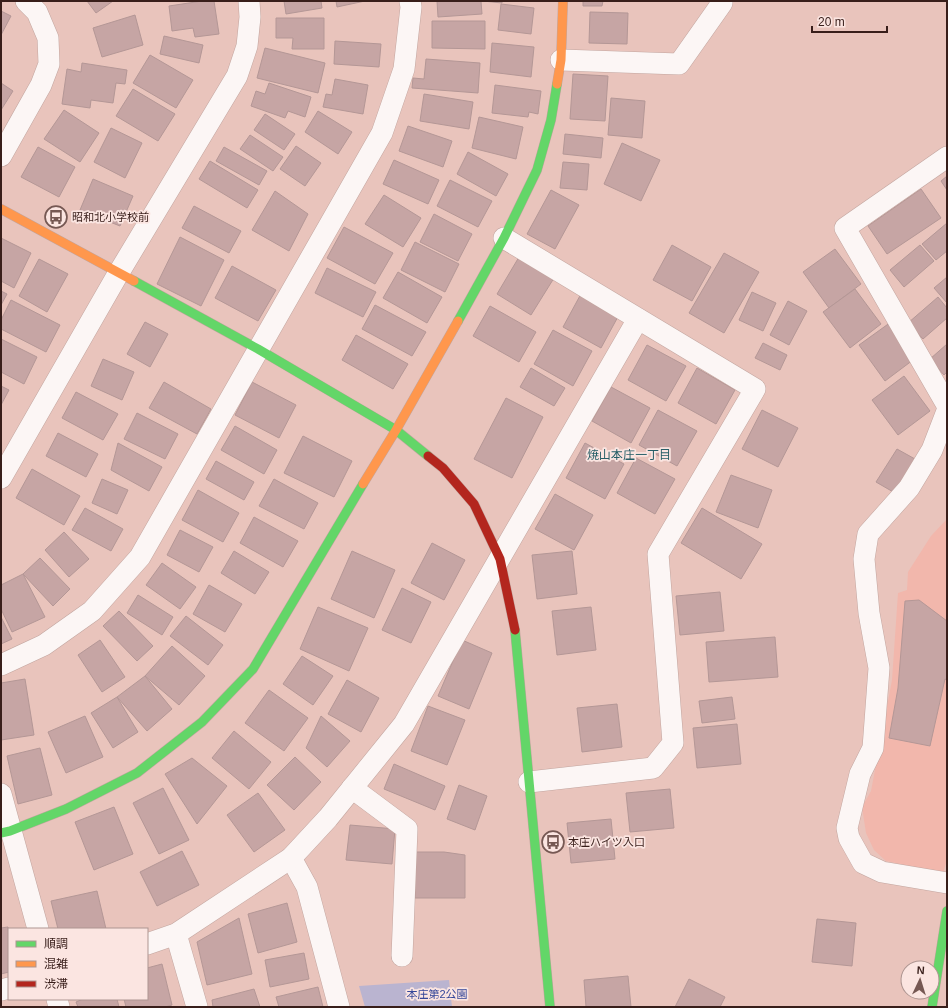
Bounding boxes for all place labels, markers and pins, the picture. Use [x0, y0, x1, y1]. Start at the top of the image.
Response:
bus stop icon: 昭和北小学校前 [43, 204, 69, 230]
place label: 昭和北小学校前 [72, 211, 149, 223]
bus stop icon: 本庄ハイツ入口 [540, 829, 566, 855]
place label: 本庄ハイツ入口 [568, 836, 645, 848]

